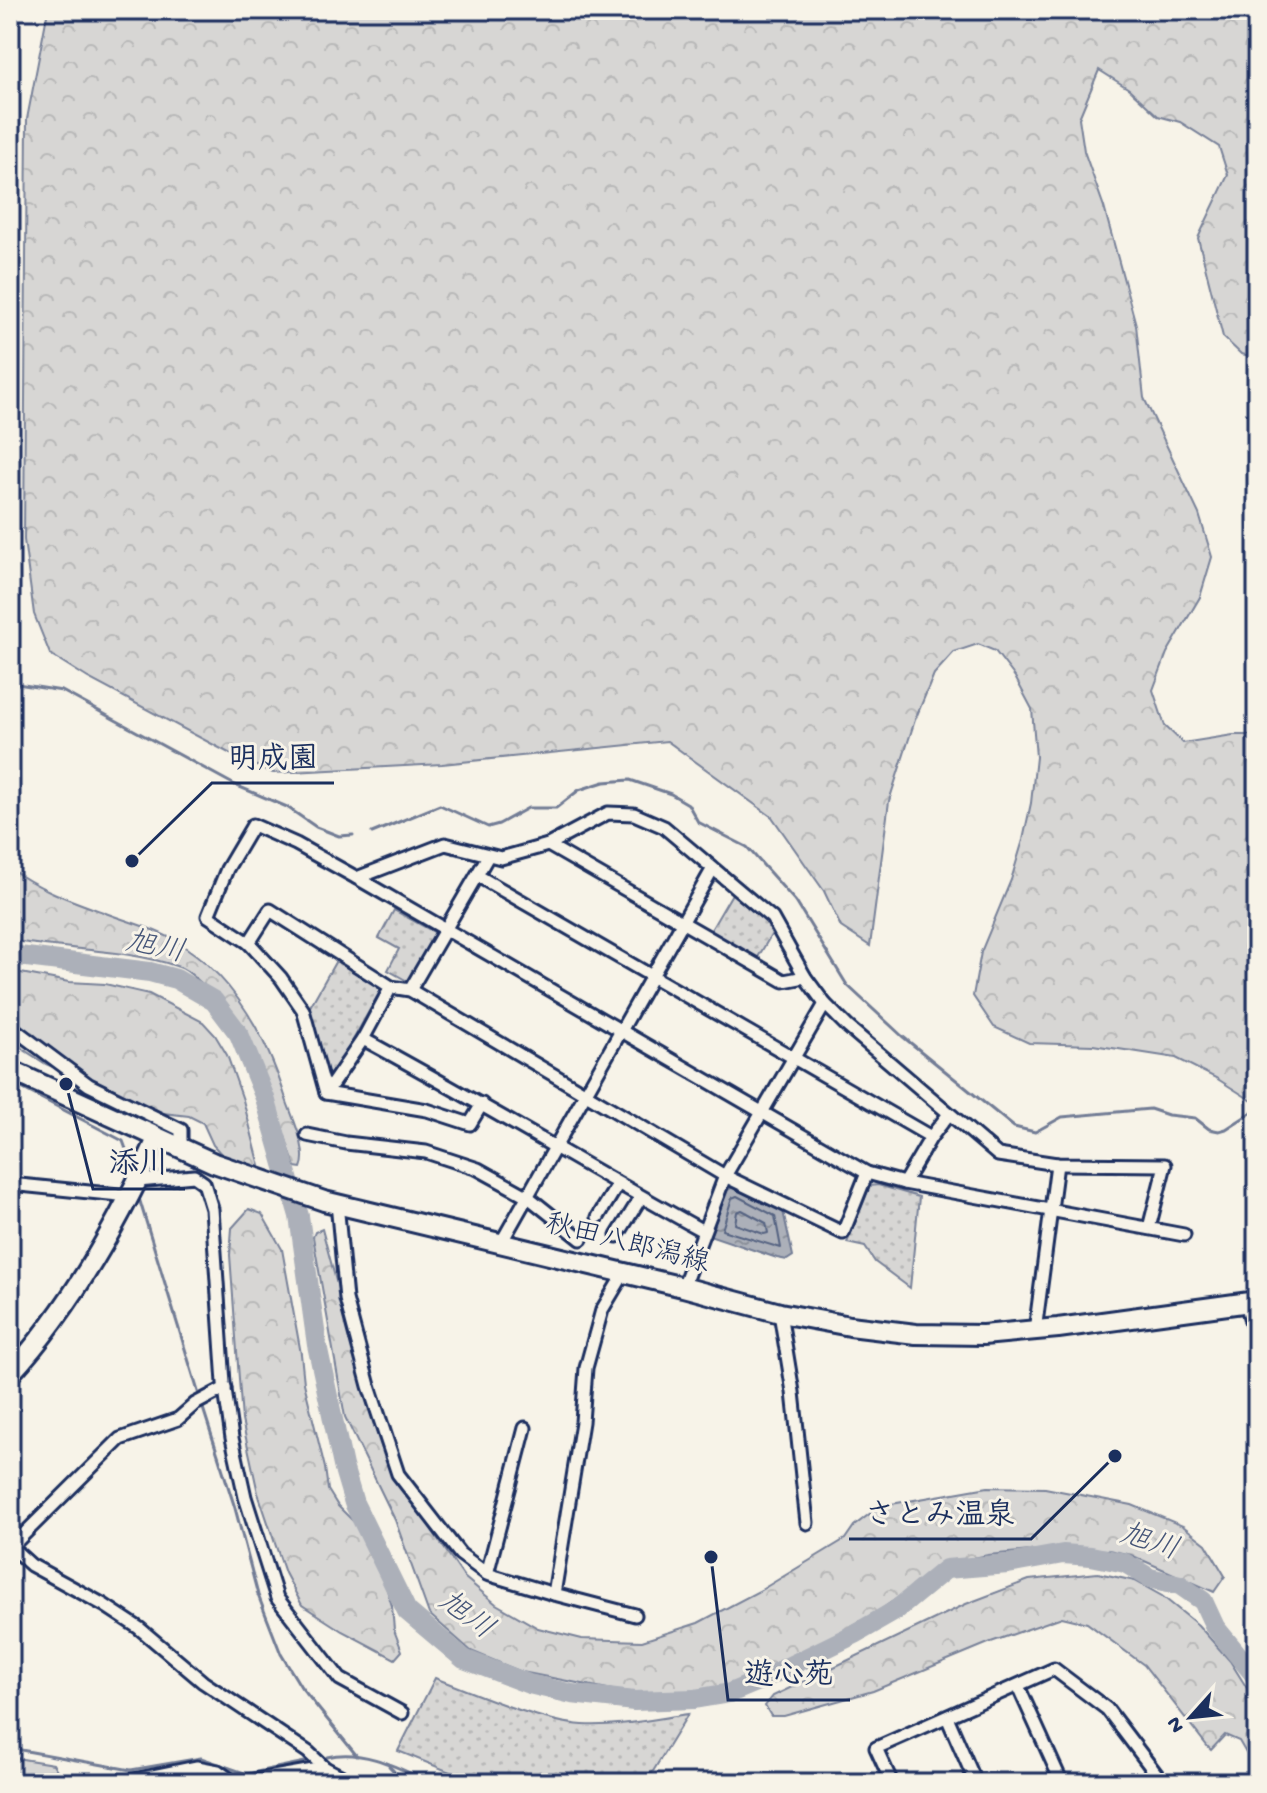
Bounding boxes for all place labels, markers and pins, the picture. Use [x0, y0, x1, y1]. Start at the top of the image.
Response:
callout: 明成園 [212, 729, 334, 783]
callout: 添川 [93, 1135, 185, 1189]
callout: さとみ温泉 [849, 1485, 1031, 1539]
callout: 遊心苑 [728, 1646, 850, 1700]

